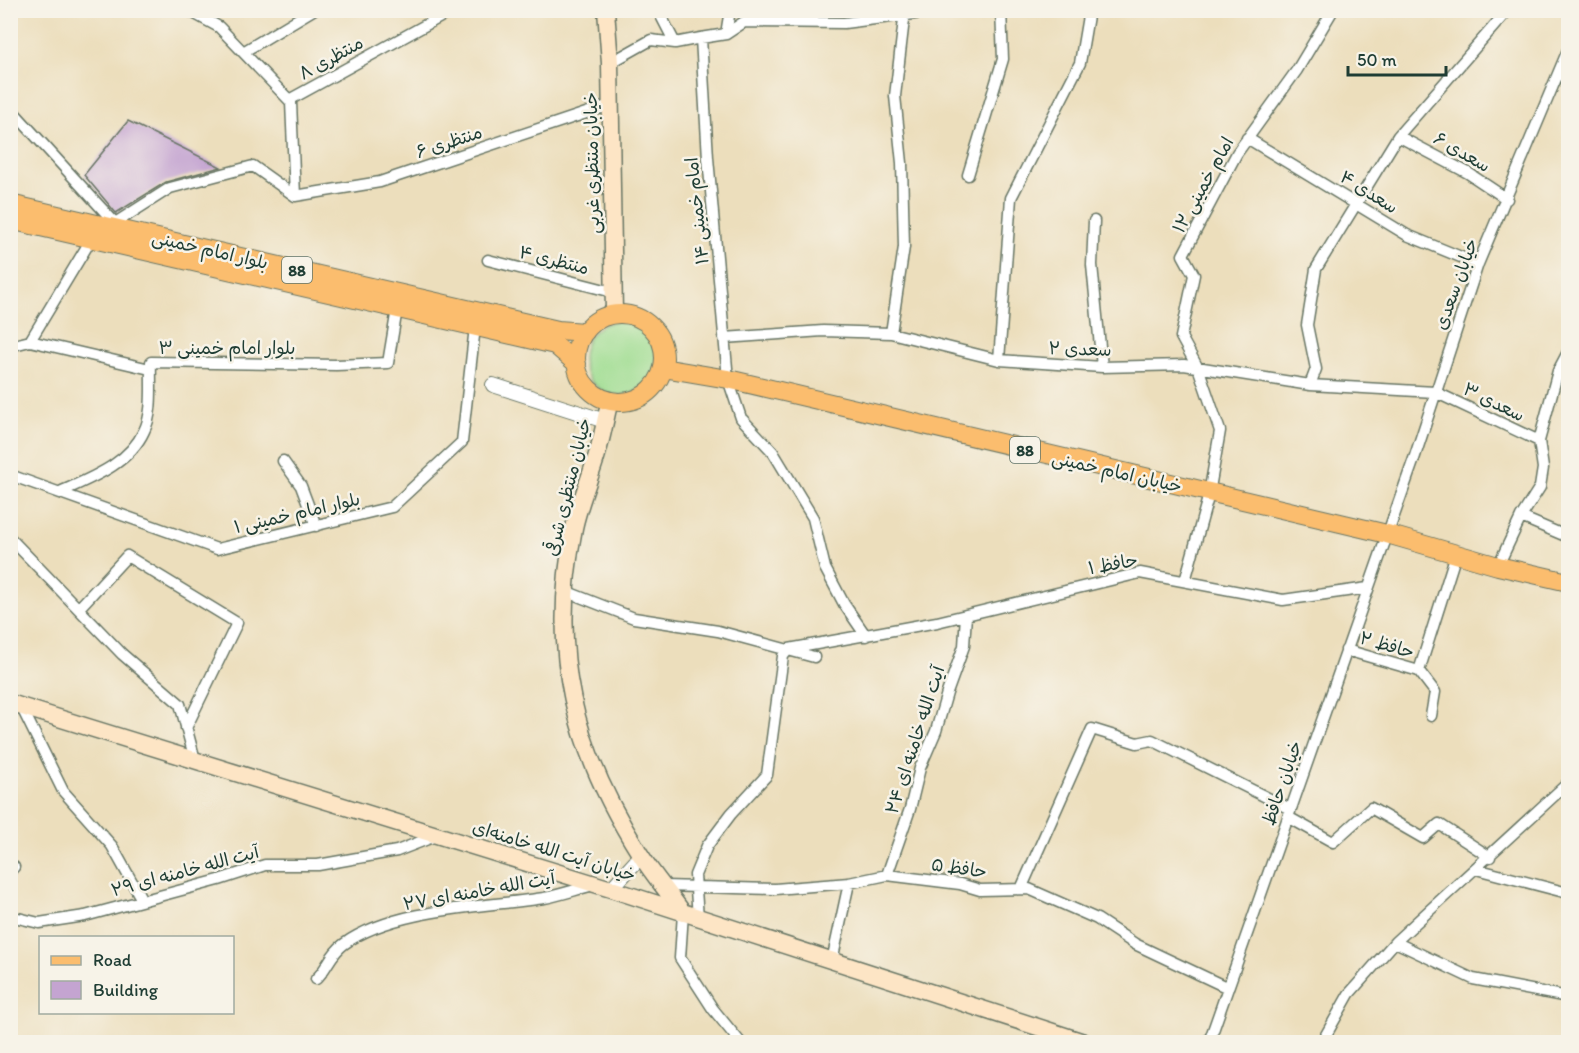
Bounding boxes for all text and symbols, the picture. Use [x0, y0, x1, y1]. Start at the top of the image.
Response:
street label: منتظری ۸ [295, 31, 367, 85]
scale bar [1348, 39, 1446, 77]
text: 50 m [1357, 49, 1397, 71]
street label: خیابان منتظری غربی [580, 92, 604, 234]
street label: منتظری ۶ [413, 121, 485, 163]
street label: سعدی ۶ [1430, 127, 1494, 177]
street label: امام خمینی ۱۲ [1168, 133, 1241, 238]
street label: امام خمینی ۱۴ [680, 156, 717, 266]
street label: سعدی ۴ [1336, 166, 1402, 218]
street label: بلوار امام خمینی [149, 226, 270, 277]
street label: خیابان سعدی [1429, 235, 1483, 333]
street label: منتظری ۴ [517, 241, 591, 279]
road number: 88 [282, 257, 312, 283]
street label: بلوار امام خمینی ۳ [158, 337, 296, 362]
street label: سعدی ۲ [1048, 337, 1112, 361]
street label: سعدی ۳ [1460, 378, 1528, 426]
street label: خیابان منتظری شرقی [539, 415, 596, 558]
road number: 88 [1010, 437, 1040, 463]
street label: خیابان امام خمینی [1049, 446, 1184, 501]
street label: بلوار امام خمینی ۱ [232, 488, 363, 541]
street label: حافظ ۱ [1086, 549, 1140, 579]
street label: حافظ ۲ [1357, 627, 1417, 663]
street label: آیت الله خامنه ای ۲۴ [881, 662, 950, 817]
street label: خیابان حافظ [1257, 738, 1307, 828]
street label: خیابان آیت الله خامنه‌ای [470, 816, 638, 886]
street label: آیت الله خامنه ای ۲۹ [109, 840, 263, 901]
street label: حافظ ۵ [930, 853, 988, 883]
street label: آیت الله خامنه ای ۲۷ [401, 867, 558, 915]
legend [39, 936, 234, 1014]
text: Road [93, 949, 132, 971]
text: Building [93, 979, 159, 1001]

